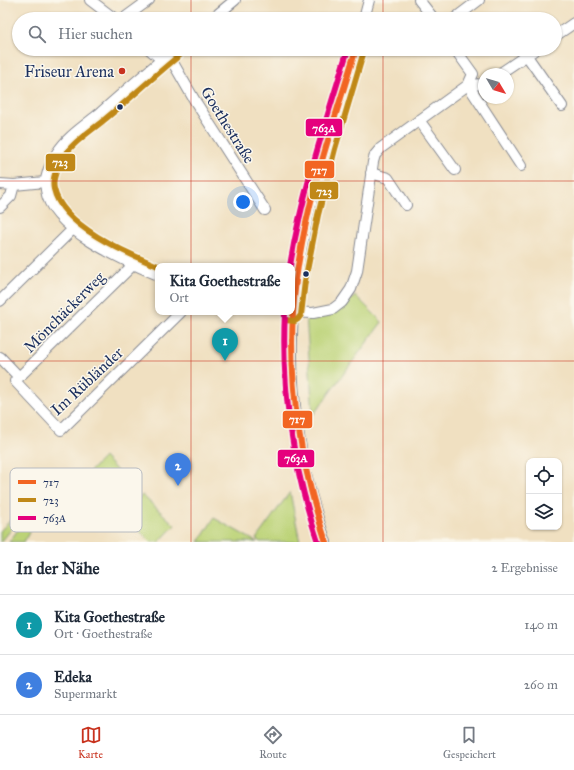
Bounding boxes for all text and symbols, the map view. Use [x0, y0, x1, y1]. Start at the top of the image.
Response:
search box [12, 12, 562, 56]
icon: search [26, 23, 48, 45]
text: Hier suchen [58, 25, 133, 43]
place label: Friseur Arena [24, 62, 114, 81]
marker: Friseur Arena [117, 66, 127, 76]
north arrow [478, 68, 514, 104]
street label: Goethestraße [197, 83, 259, 167]
unlabelled marker [115, 102, 125, 112]
line badge: 763A [305, 118, 343, 137]
text: 763A [312, 122, 336, 136]
line badge: 723 [45, 153, 76, 172]
text: 723 [52, 156, 68, 170]
line badge: 717 [304, 160, 335, 179]
text: 717 [311, 164, 327, 177]
line badge: 723 [309, 181, 339, 200]
text: 723 [316, 185, 332, 199]
your location [233, 192, 253, 212]
popup [155, 263, 295, 315]
street label: Mönchäckerweg [20, 267, 110, 357]
unlabelled marker [301, 269, 311, 279]
text: Kita Goethestraße [169, 272, 281, 290]
text: Ort [169, 290, 189, 306]
pin: 1 [212, 328, 238, 361]
street label: Im Rübländer [47, 343, 127, 419]
line badge: 717 [282, 410, 313, 429]
text: 717 [289, 413, 305, 426]
line badge: 763A [277, 449, 315, 468]
text: 763A [284, 452, 308, 466]
pin: 2 [165, 453, 191, 486]
map controls [526, 458, 562, 530]
button: locate [526, 458, 562, 494]
legend [10, 468, 142, 532]
text: 717 [43, 476, 59, 489]
text: 723 [43, 494, 59, 507]
button: layers [526, 494, 562, 530]
text: 763A [43, 512, 67, 525]
text: In der Nähe [16, 558, 100, 579]
text: 2 Ergebnisse [491, 560, 558, 576]
text: Kita Goethestraße [54, 608, 165, 626]
text: 1 [26, 617, 32, 633]
text: 140 m [524, 617, 558, 633]
text: Ort · Goethestraße [54, 626, 152, 642]
text: Edeka [54, 668, 92, 686]
text: 2 [26, 677, 32, 693]
text: 260 m [524, 677, 558, 693]
text: Supermarkt [54, 686, 117, 702]
tab: Karte [78, 724, 103, 761]
tab: Route [259, 724, 287, 761]
tab: Gespeichert [443, 724, 496, 761]

